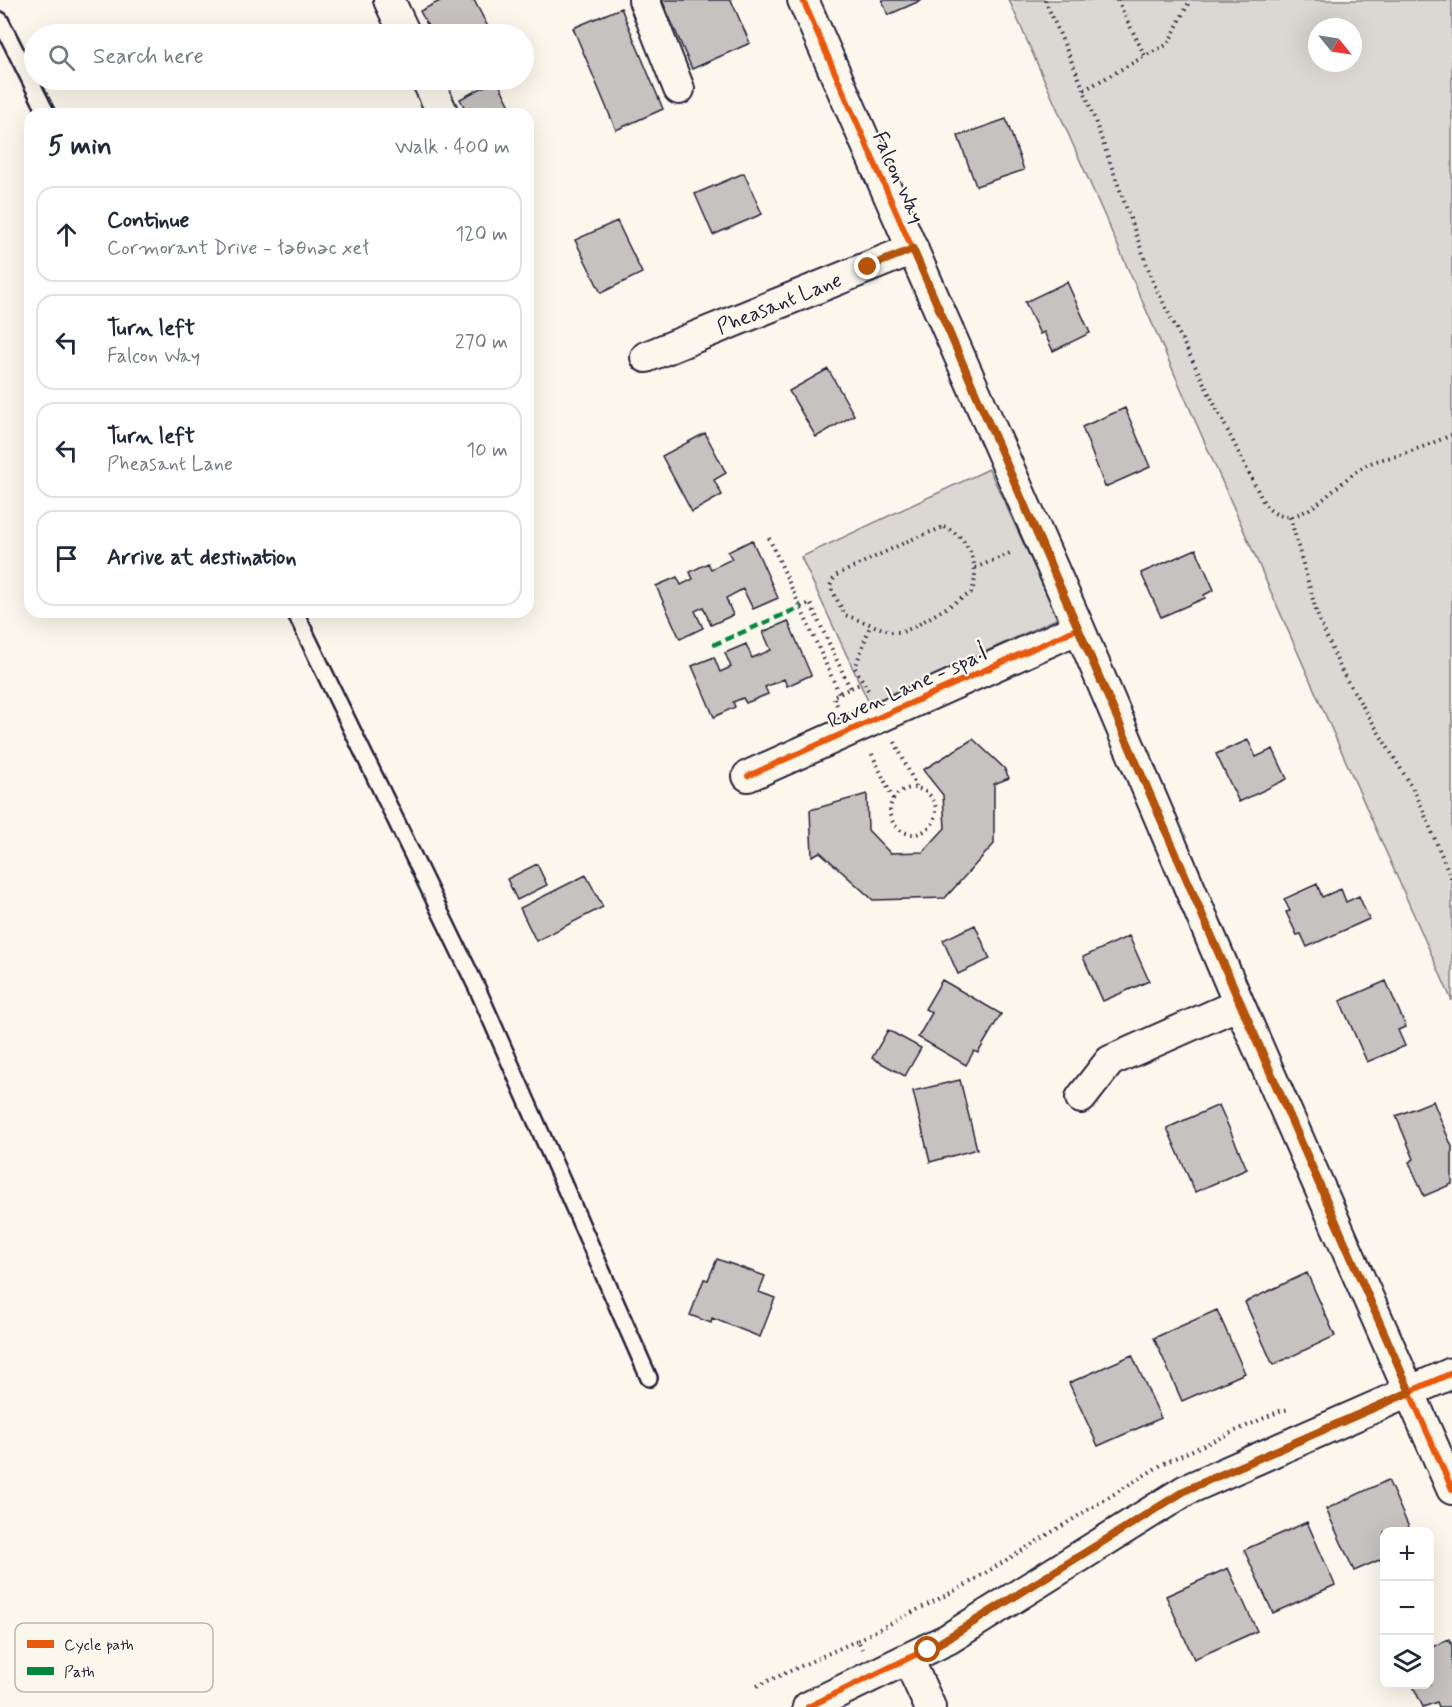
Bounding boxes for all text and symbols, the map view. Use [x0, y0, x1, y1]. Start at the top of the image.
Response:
north arrow [1308, 18, 1362, 72]
search box [24, 24, 534, 90]
icon: search [45, 41, 78, 74]
text: Search here [93, 43, 204, 71]
street label: Falcon Way [865, 127, 931, 228]
text: 5 min [48, 130, 112, 164]
text: Walk · 400 m [395, 134, 510, 161]
text: Continue [107, 207, 189, 235]
icon: ahead [50, 218, 83, 251]
text: 120 m [455, 221, 508, 248]
text: Cormorant Drive - łəθnəc xeł [107, 235, 369, 262]
route end [854, 253, 880, 279]
street label: Pheasant Lane [713, 266, 846, 342]
text: Turn left [107, 315, 195, 343]
icon: left [50, 326, 83, 359]
text: 270 m [455, 329, 508, 356]
text: Falcon Way [107, 343, 200, 370]
text: Turn left [107, 423, 195, 451]
icon: left [50, 434, 83, 467]
text: 10 m [466, 437, 508, 464]
text: Pheasant Lane [107, 451, 233, 478]
icon: arrive [50, 542, 83, 575]
text: Arrive at destination [107, 544, 297, 572]
street label: Raven Lane - spa·l̓ [822, 638, 992, 736]
map controls [1380, 1527, 1434, 1689]
button: + [1380, 1527, 1434, 1581]
button: − [1380, 1581, 1434, 1635]
legend [15, 1623, 213, 1692]
text: Cycle path [64, 1635, 134, 1656]
button: layers [1380, 1635, 1434, 1689]
route start [914, 1636, 940, 1662]
text: Path [64, 1662, 95, 1683]

